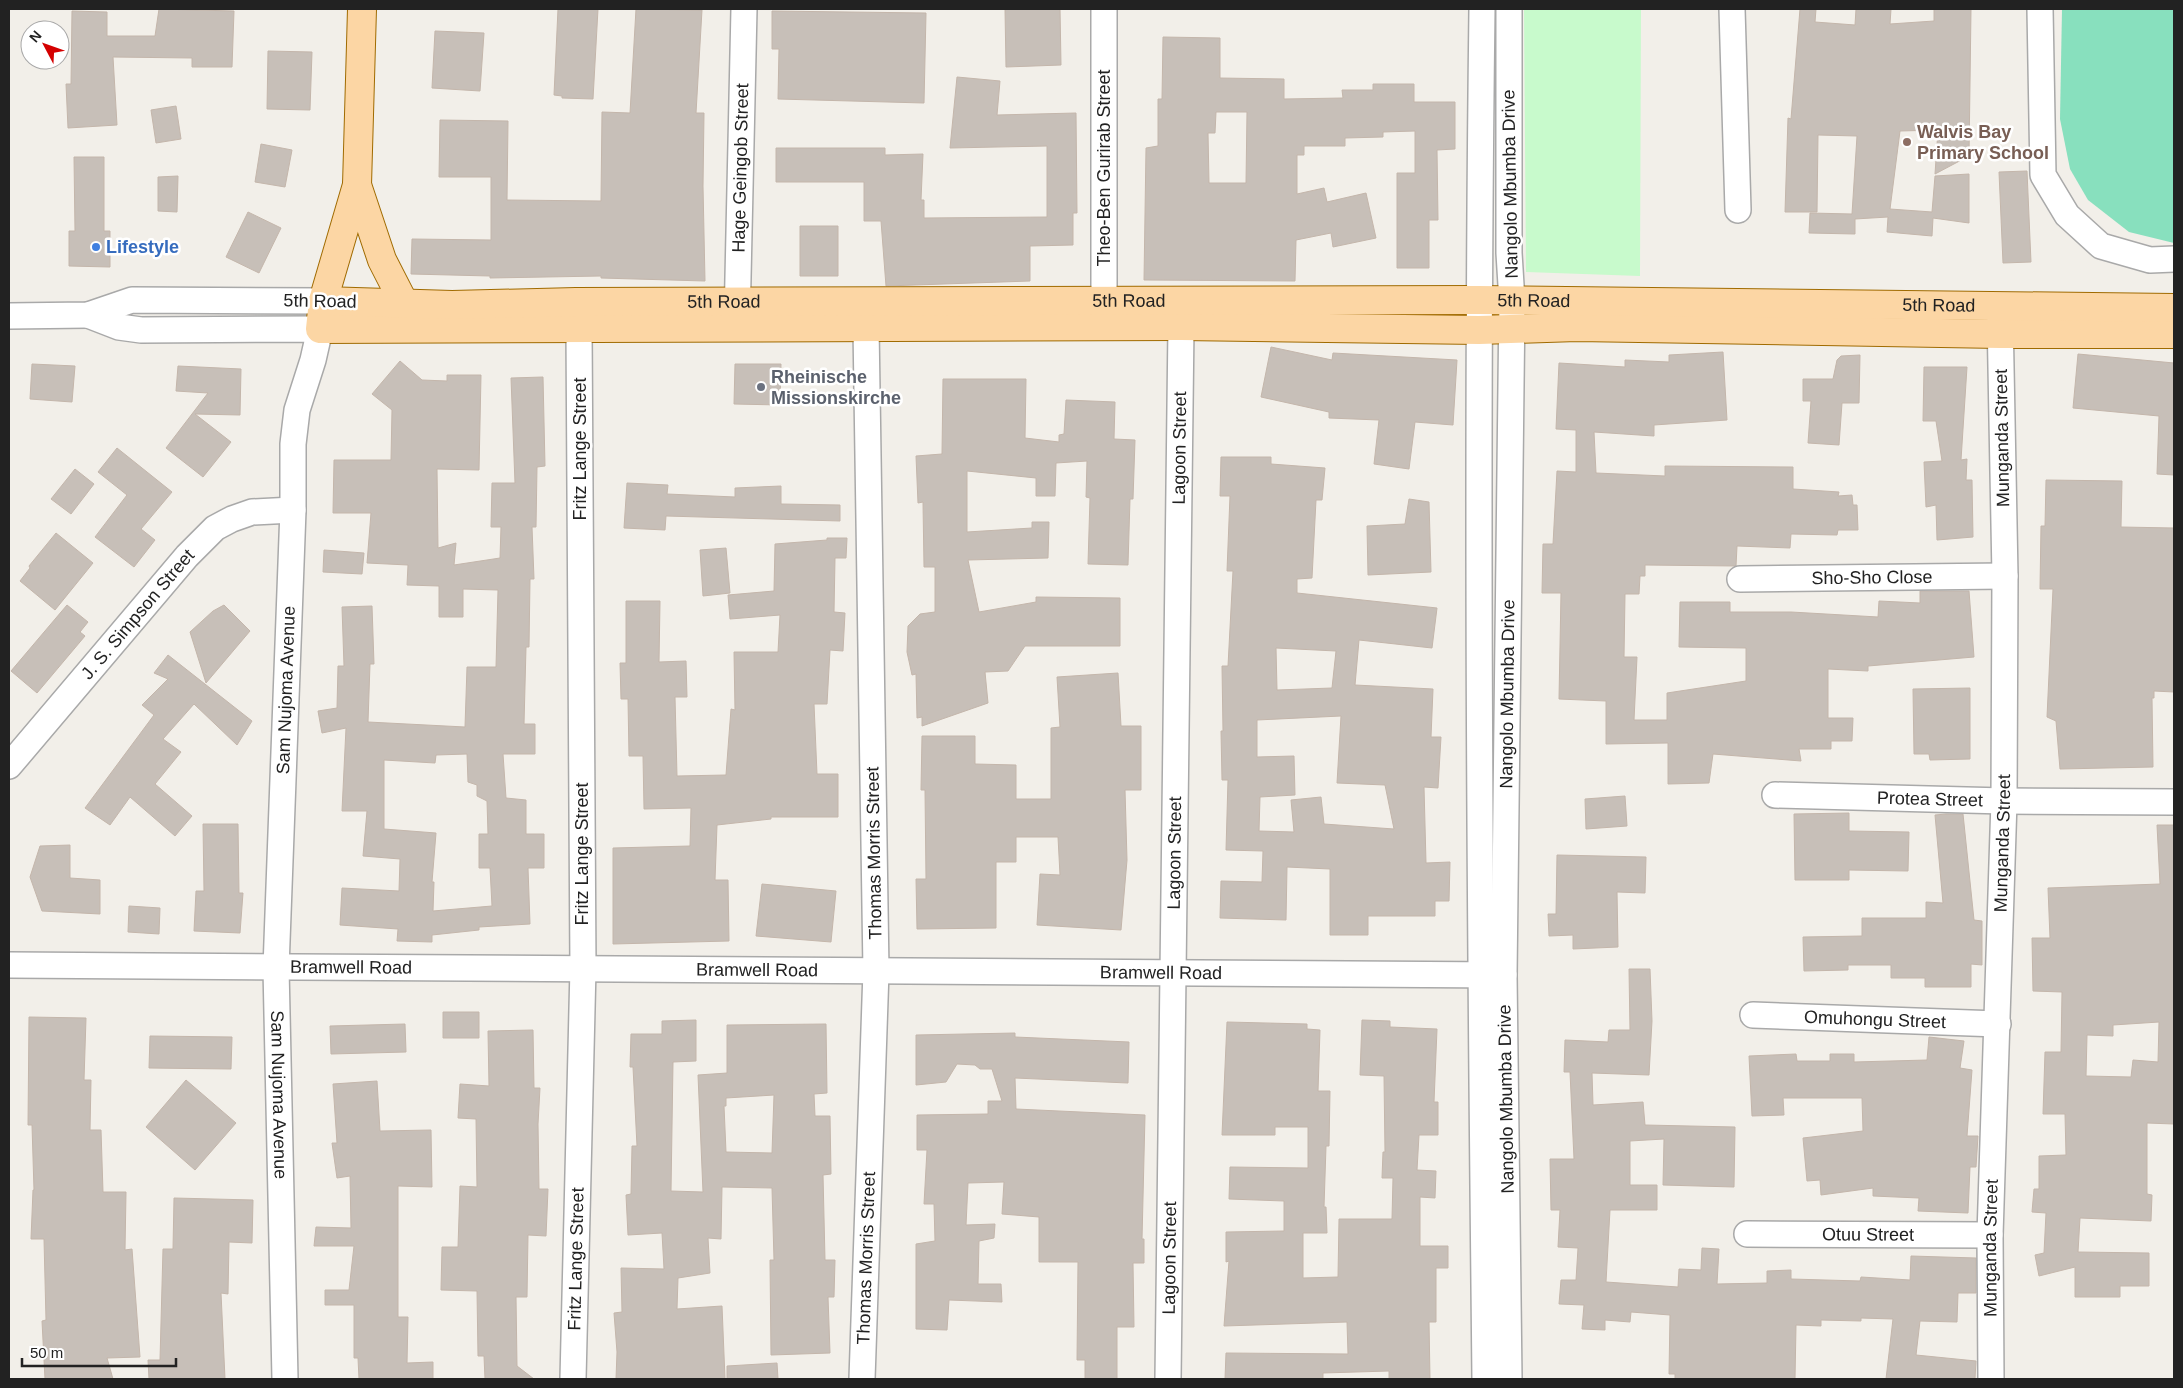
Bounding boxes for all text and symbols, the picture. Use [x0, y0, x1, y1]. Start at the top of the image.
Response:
north arrow [20, 20, 70, 70]
text: N [26, 27, 45, 46]
street label: Theo-Ben Gurirab Street [1094, 69, 1114, 267]
street label: Hage Geingob Street [729, 83, 752, 253]
street label: Nangolo Mbumba Drive [1498, 89, 1522, 279]
place label: Walvis Bay Primary School [1917, 122, 2049, 163]
marker: Walvis Bay Primary School [1901, 136, 1913, 148]
place label: Lifestyle [106, 237, 179, 257]
marker: Lifestyle [90, 241, 102, 253]
street label: 5th Road [283, 290, 357, 312]
street label: 5th Road [1497, 290, 1571, 311]
street label: 5th Road [1092, 291, 1165, 311]
street label: 5th Road [687, 292, 760, 312]
street label: 5th Road [1902, 295, 1976, 316]
place label: Rheinische Missionskirche [771, 367, 901, 408]
street label: Munganda Street [1991, 369, 2013, 507]
street label: Fritz Lange Street [570, 377, 590, 521]
marker: Rheinische Missionskirche [755, 381, 767, 393]
street label: Lagoon Street [1169, 391, 1190, 505]
street label: J. S. Simpson Street [77, 545, 198, 683]
street label: Sho-Sho Close [1811, 567, 1933, 588]
street label: Nangolo Mbumba Drive [1496, 599, 1518, 789]
street label: Sam Nujoma Avenue [273, 605, 299, 775]
street label: Thomas Morris Street [862, 766, 886, 940]
street label: Munganda Street [1990, 774, 2014, 913]
street label: Fritz Lange Street [572, 782, 592, 926]
street label: Protea Street [1877, 788, 1983, 810]
street label: Lagoon Street [1164, 796, 1185, 910]
street label: Bramwell Road [290, 957, 412, 978]
street label: Bramwell Road [696, 960, 818, 980]
street label: Bramwell Road [1100, 962, 1222, 983]
street label: Nangolo Mbumba Drive [1494, 1004, 1518, 1194]
street label: Omuhongu Street [1803, 1007, 1946, 1032]
street label: Sam Nujoma Avenue [267, 1010, 291, 1179]
street label: Thomas Morris Street [853, 1171, 879, 1345]
street label: Munganda Street [1980, 1179, 2002, 1317]
street label: Fritz Lange Street [564, 1187, 588, 1331]
street label: Lagoon Street [1159, 1201, 1180, 1315]
street label: Otuu Street [1822, 1224, 1914, 1245]
scale bar [22, 1336, 176, 1368]
text: 50 m [30, 1344, 63, 1361]

